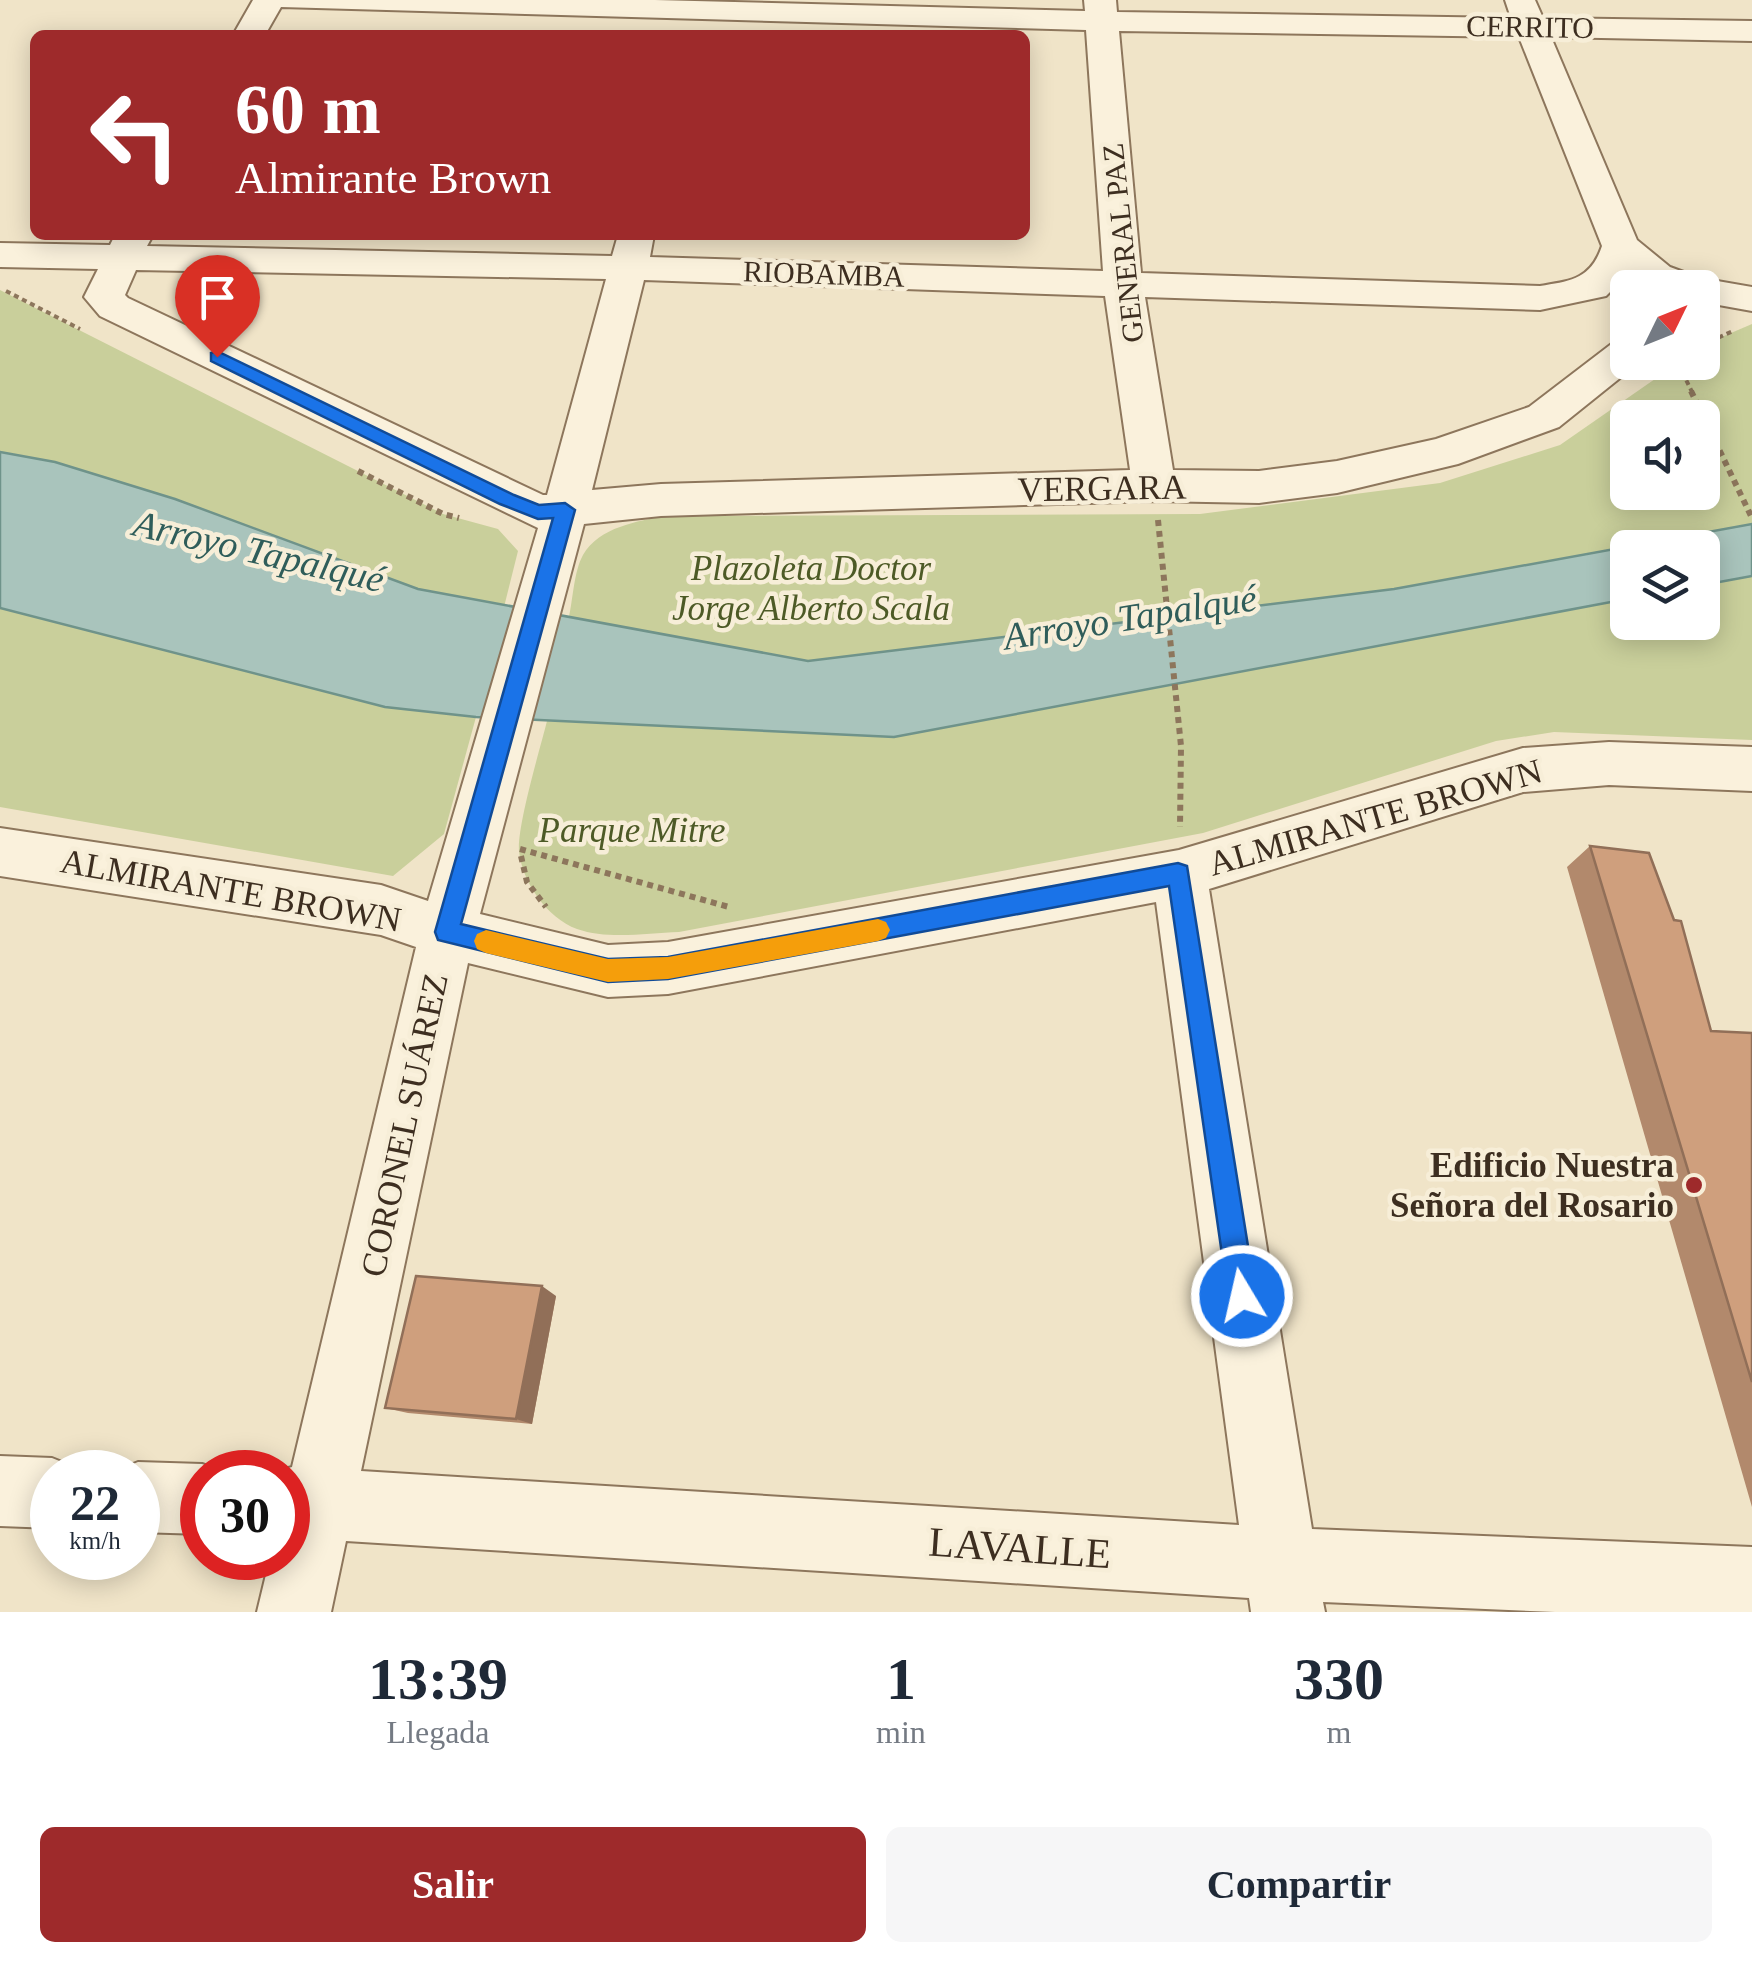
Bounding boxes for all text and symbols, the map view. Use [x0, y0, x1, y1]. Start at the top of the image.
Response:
street label: CERRITO [1466, 9, 1594, 44]
icon: left [70, 70, 200, 200]
text: 60 m [235, 71, 381, 148]
street label: GENERAL PAZ [1096, 142, 1149, 344]
text: Almirante Brown [235, 153, 551, 203]
street label: RIOBAMBA [743, 254, 906, 293]
pin [175, 255, 260, 358]
icon: arrive [190, 270, 245, 325]
north arrow [1610, 270, 1720, 380]
map controls [1610, 270, 1720, 640]
button: sound [1610, 400, 1720, 510]
street label: VERGARA [1017, 468, 1188, 509]
water label: Arroyo Tapalqué [127, 501, 390, 601]
button: layers [1610, 530, 1720, 640]
park label: Plazoleta Doctor Jorge Alberto Scala [672, 549, 950, 628]
water label: Arroyo Tapalqué [997, 576, 1262, 658]
street label: ALMIRANTE BROWN [1204, 751, 1546, 884]
park label: Parque Mitre [538, 811, 725, 850]
street label: ALMIRANTE BROWN [58, 841, 404, 940]
street label: CORONEL SUÁREZ [353, 970, 456, 1280]
place label: Edificio Nuestra Señora del Rosario [1390, 1146, 1674, 1225]
marker: Edificio Nuestra Señora del Rosario [1683, 1174, 1705, 1196]
position arrow [1190, 1244, 1294, 1348]
speed limit sign: 30 [180, 1450, 310, 1580]
text: 22 [70, 1475, 120, 1531]
street label: LAVALLE [927, 1519, 1113, 1577]
text: km/h [69, 1527, 121, 1554]
text: 13:39 [368, 1646, 508, 1712]
text: 1 [886, 1646, 916, 1712]
text: 330 [1294, 1646, 1384, 1712]
text: Llegada [387, 1714, 490, 1750]
text: min [876, 1714, 926, 1750]
text: m [1326, 1714, 1351, 1750]
button: Salir [40, 1827, 866, 1942]
button: Compartir [886, 1827, 1712, 1942]

